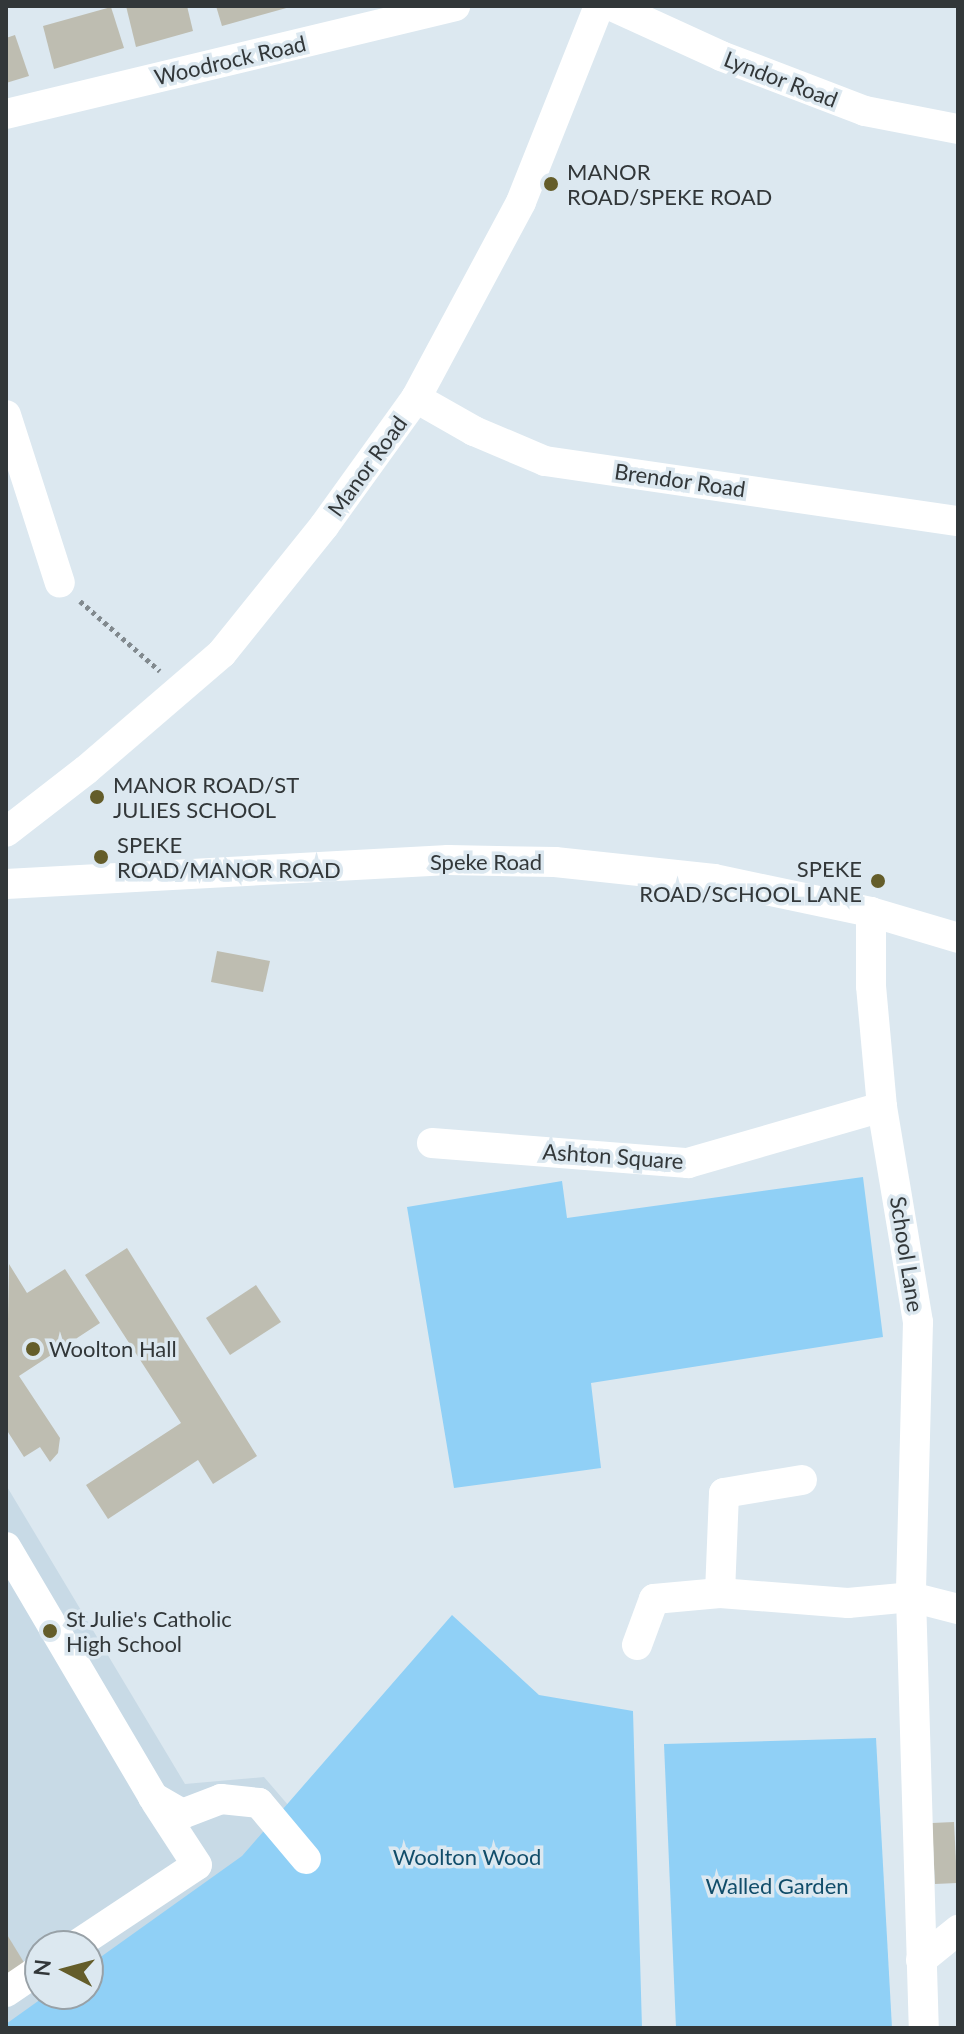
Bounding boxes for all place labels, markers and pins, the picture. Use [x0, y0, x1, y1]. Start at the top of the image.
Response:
place label: MANOR ROAD/SPEKE ROAD [567, 158, 772, 210]
marker: MANOR ROAD/SPEKE ROAD [542, 175, 560, 193]
place label: MANOR ROAD/ST JULIES SCHOOL [113, 771, 299, 822]
marker: MANOR ROAD/ST JULIES SCHOOL [88, 788, 106, 806]
place label: SPEKE ROAD/MANOR ROAD [117, 831, 341, 882]
marker: SPEKE ROAD/MANOR ROAD [92, 848, 110, 866]
place label: SPEKE ROAD/SCHOOL LANE [639, 855, 862, 906]
marker: SPEKE ROAD/SCHOOL LANE [869, 872, 887, 890]
place label: Woolton Hall [49, 1336, 177, 1362]
marker: Woolton Hall [24, 1340, 42, 1358]
place label: St Julie's Catholic High School [66, 1605, 232, 1656]
marker: St Julie's Catholic High School [41, 1622, 59, 1640]

